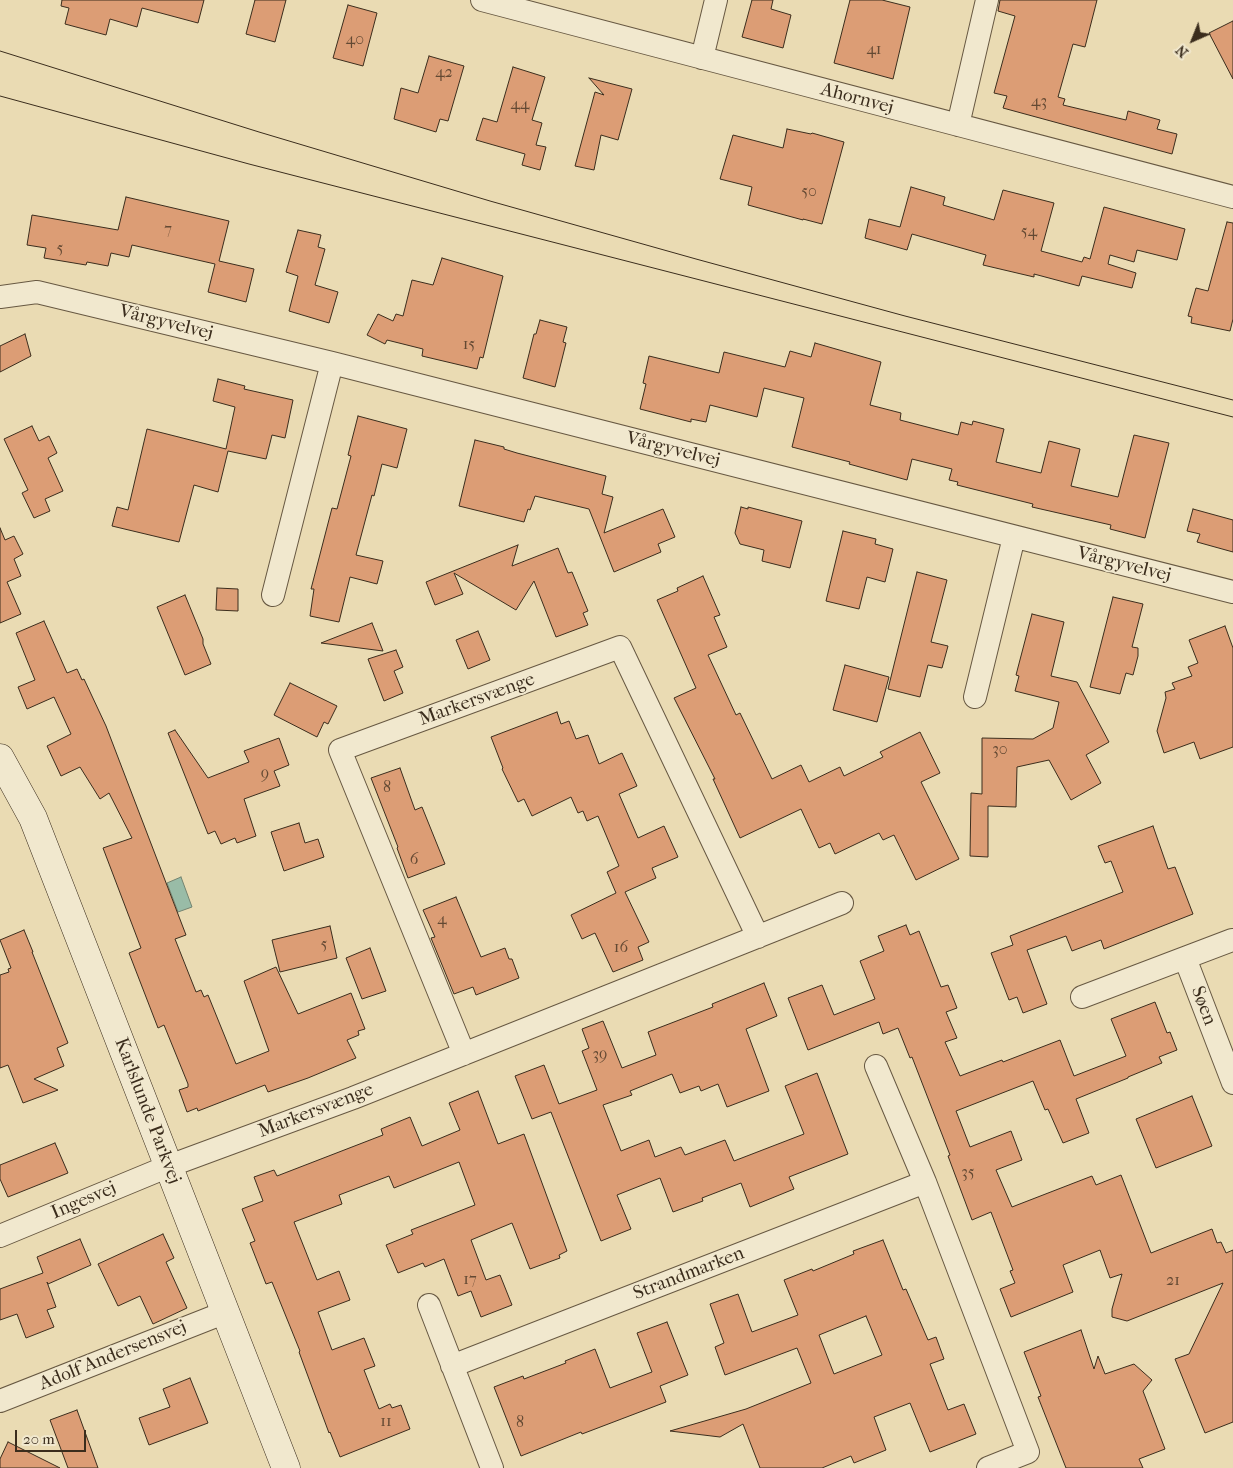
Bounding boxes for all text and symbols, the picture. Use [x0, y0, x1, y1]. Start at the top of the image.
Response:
north arrow [1168, 15, 1218, 65]
house number: 40 [346, 30, 364, 50]
house number: 41 [866, 40, 882, 60]
text: N [1173, 41, 1192, 61]
house number: 42 [435, 63, 453, 83]
street label: Ahornvej [818, 78, 896, 120]
house number: 43 [1031, 92, 1047, 112]
house number: 44 [511, 95, 529, 115]
house number: 50 [801, 182, 817, 202]
house number: 7 [164, 220, 172, 240]
house number: 54 [1021, 222, 1037, 242]
house number: 5 [57, 239, 63, 259]
street label: Vårgyvelvej [117, 300, 215, 346]
house number: 15 [463, 335, 475, 355]
street label: Vårgyvelvej [624, 427, 722, 473]
street label: Vårgyvelvej [1075, 542, 1173, 588]
street label: Markersvænge [416, 668, 538, 732]
house number: 30 [992, 740, 1008, 760]
house number: 9 [261, 764, 269, 784]
house number: 8 [383, 778, 391, 798]
house number: 6 [410, 850, 418, 870]
house number: 4 [437, 910, 447, 930]
house number: 5 [321, 935, 327, 955]
house number: 16 [614, 938, 628, 958]
street label: Søen [1185, 983, 1221, 1029]
street label: Karlslunde Parkvej [109, 1035, 185, 1187]
house number: 39 [593, 1045, 607, 1065]
street label: Markersvænge [255, 1079, 377, 1143]
house number: 35 [961, 1163, 975, 1183]
street label: Ingesvej [48, 1177, 120, 1225]
street label: Strandmarken [630, 1242, 748, 1306]
house number: 17 [463, 1270, 477, 1290]
house number: 21 [1166, 1271, 1180, 1291]
street label: Adolf Andersensvej [36, 1316, 190, 1396]
house number: 11 [380, 1412, 392, 1432]
house number: 8 [516, 1413, 524, 1433]
scale bar [18, 1420, 89, 1452]
text: 20 m [23, 1430, 55, 1448]

